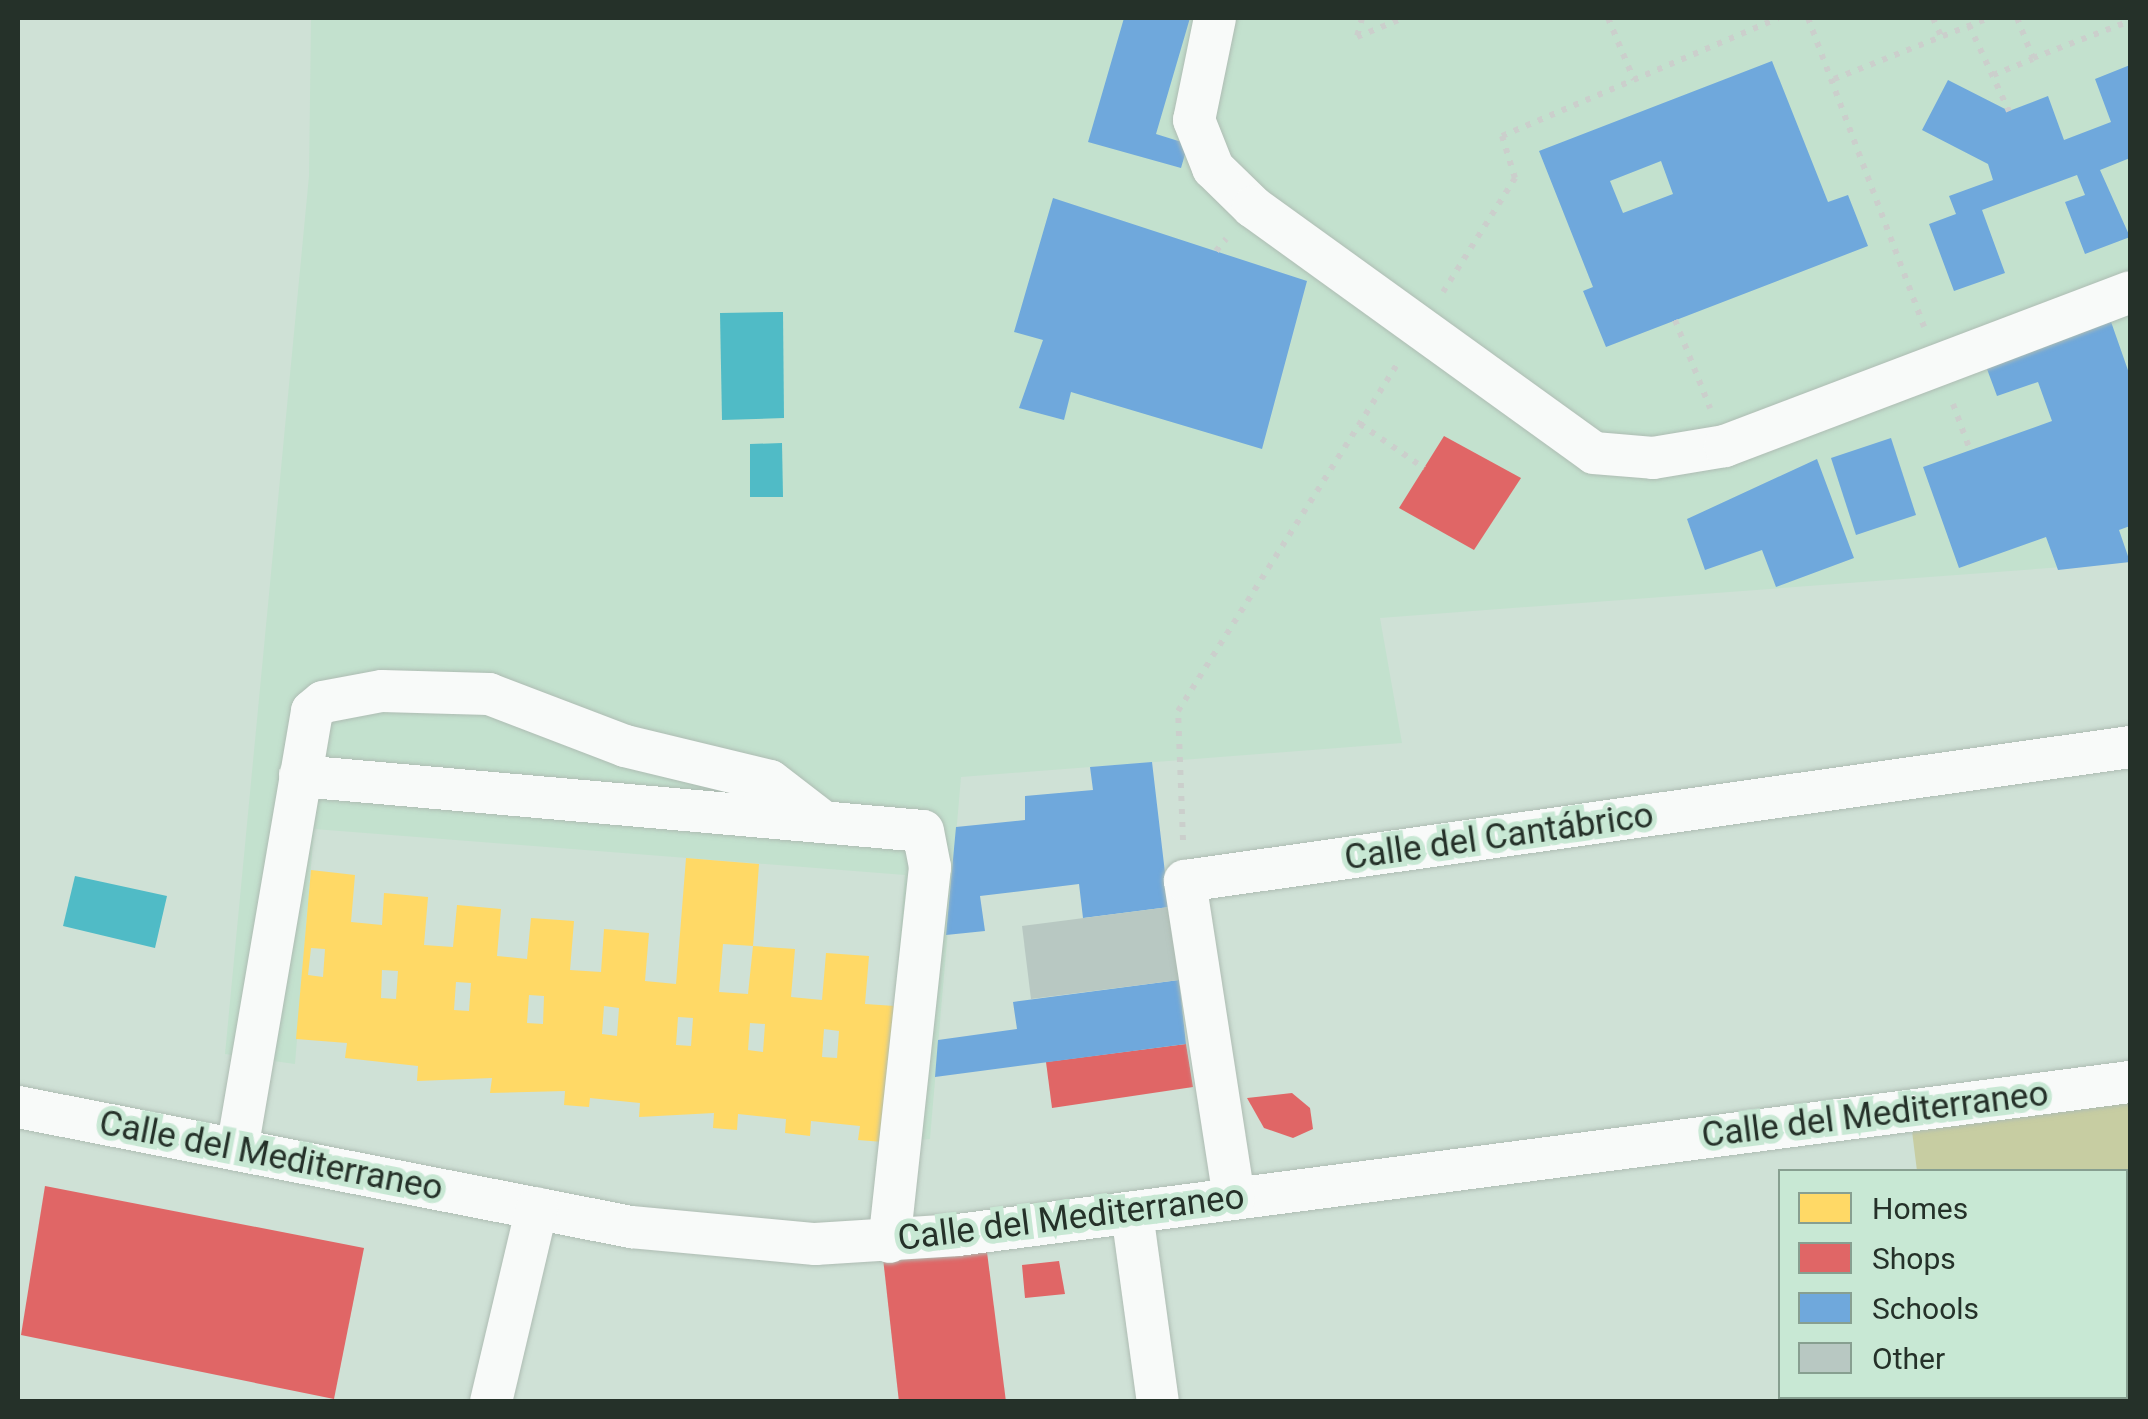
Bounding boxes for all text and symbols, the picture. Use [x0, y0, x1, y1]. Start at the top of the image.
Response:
street label: Calle del Cantábrico [1342, 795, 1656, 879]
street label: Calle del Mediterraneo [1699, 1073, 2051, 1157]
street label: Calle del Mediterraneo [96, 1102, 446, 1210]
legend [1778, 1169, 2128, 1399]
street label: Calle del Mediterraneo [895, 1176, 1247, 1260]
text: Homes [1872, 1191, 1968, 1226]
text: Shops [1872, 1241, 1956, 1276]
text: Schools [1872, 1291, 1979, 1326]
text: Other [1872, 1341, 1945, 1376]

